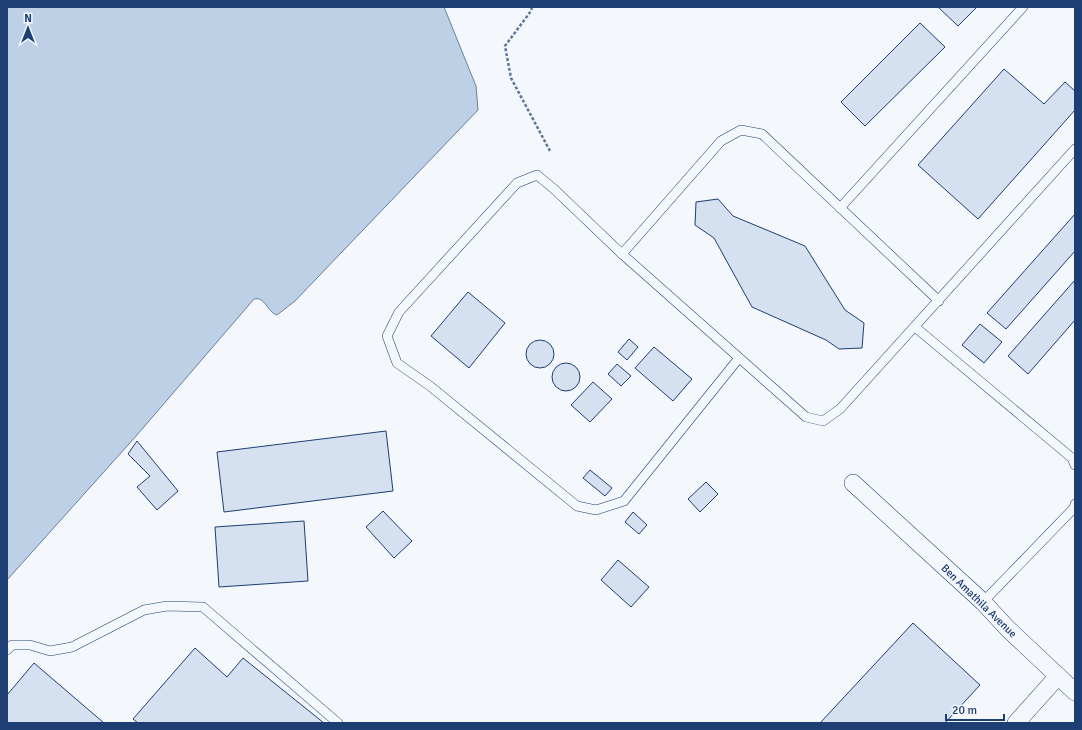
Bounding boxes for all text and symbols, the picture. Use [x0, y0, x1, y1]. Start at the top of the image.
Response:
north arrow [8, 8, 48, 48]
text: N [24, 12, 32, 25]
street label: Ben Amathila Avenue [939, 562, 1019, 640]
scale bar [946, 696, 1004, 722]
text: 20 m [952, 703, 977, 718]

